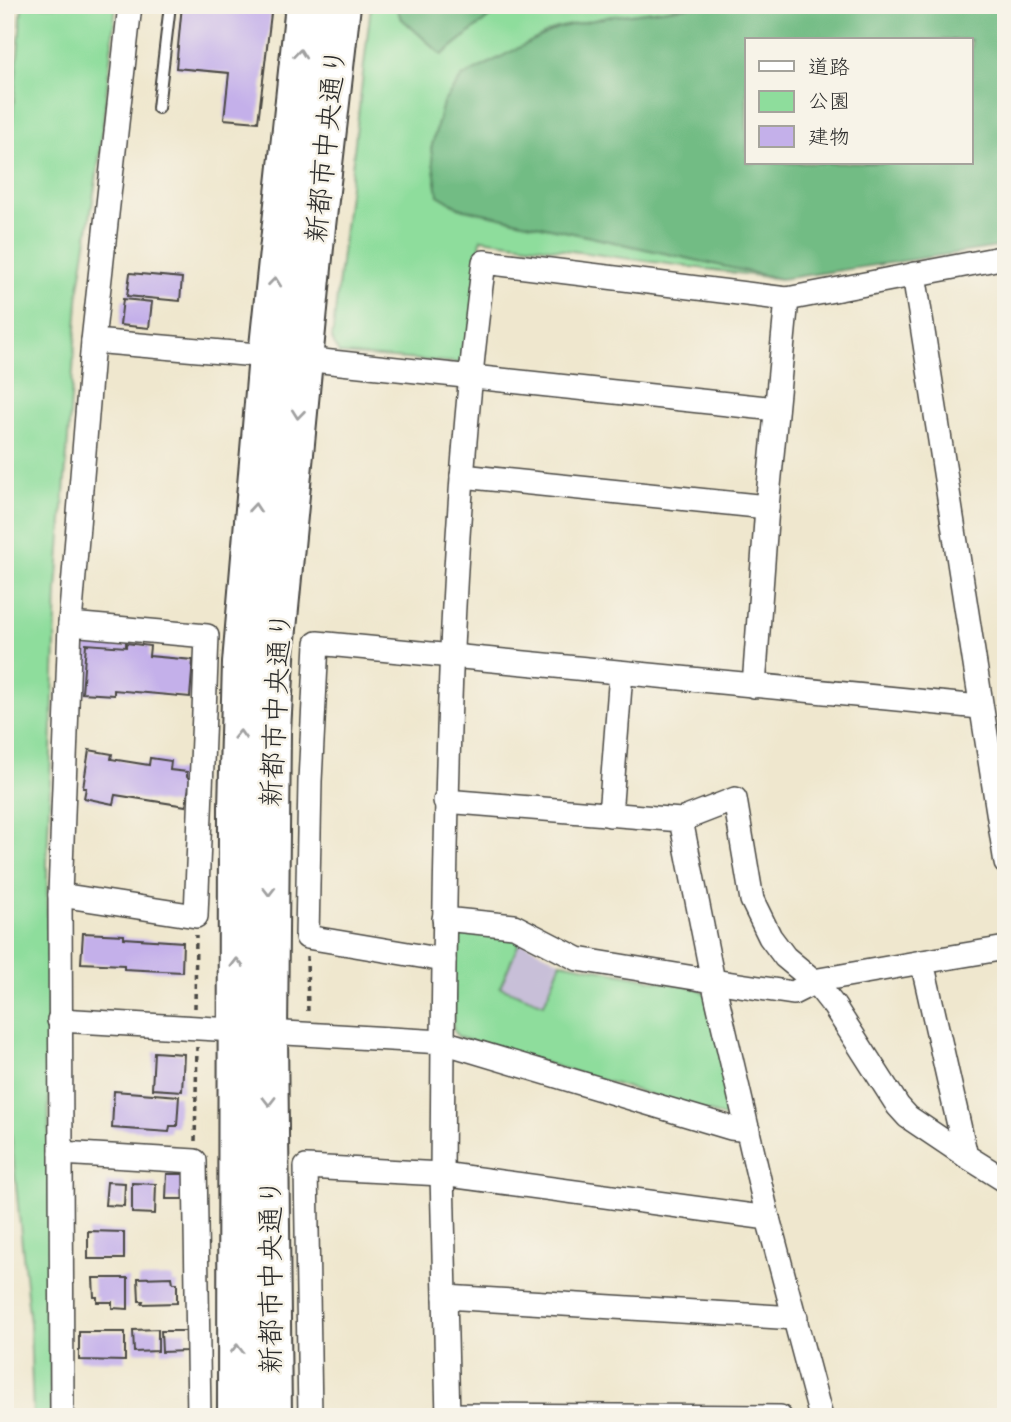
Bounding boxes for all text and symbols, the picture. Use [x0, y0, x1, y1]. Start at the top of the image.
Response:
legend [745, 38, 972, 164]
street label: 新都市中央通り [298, 46, 353, 244]
one-way arrow [292, 48, 307, 60]
text: 道路 [808, 54, 850, 80]
text: 公園 [808, 88, 850, 114]
text: 建物 [808, 124, 850, 150]
one-way arrow [267, 276, 282, 287]
one-way arrow [290, 408, 305, 420]
one-way arrow [247, 502, 262, 513]
street label: 新都市中央通り [253, 610, 298, 808]
one-way arrow [232, 729, 247, 740]
one-way arrow [261, 886, 277, 896]
one-way arrow [229, 957, 245, 967]
one-way arrow [261, 1096, 277, 1107]
street label: 新都市中央通り [253, 1178, 288, 1374]
one-way arrow [230, 1343, 245, 1354]

